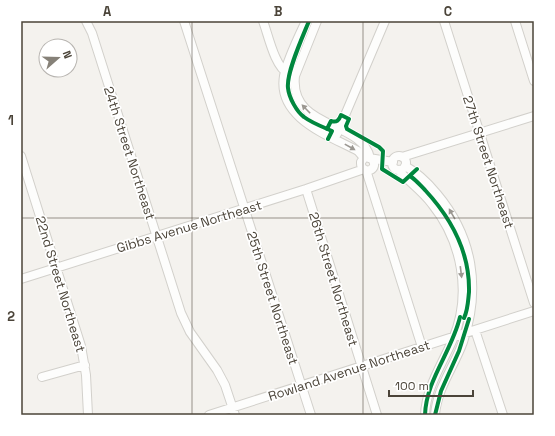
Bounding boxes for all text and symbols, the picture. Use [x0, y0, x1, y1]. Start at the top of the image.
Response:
text: A [103, 3, 112, 20]
text: B [274, 3, 283, 20]
text: C [444, 3, 452, 20]
north arrow [38, 38, 78, 78]
text: N [60, 49, 75, 60]
street label: 24th Street Northeast [100, 84, 159, 222]
street label: 27th Street Northeast [459, 94, 518, 231]
one-way arrow [301, 104, 311, 114]
text: 1 [8, 112, 14, 129]
one-way arrow [345, 144, 356, 151]
street label: Gibbs Avenue Northeast [114, 196, 264, 257]
one-way arrow [448, 208, 455, 220]
street label: 26th Street Northeast [305, 210, 362, 348]
street label: 22nd Street Northeast [32, 214, 89, 354]
street label: 25th Street Northeast [243, 229, 302, 367]
one-way arrow [458, 266, 464, 278]
text: 2 [7, 308, 15, 325]
street label: Rowland Avenue Northeast [266, 336, 432, 405]
scale bar [389, 372, 473, 398]
text: 100 m [395, 378, 429, 394]

